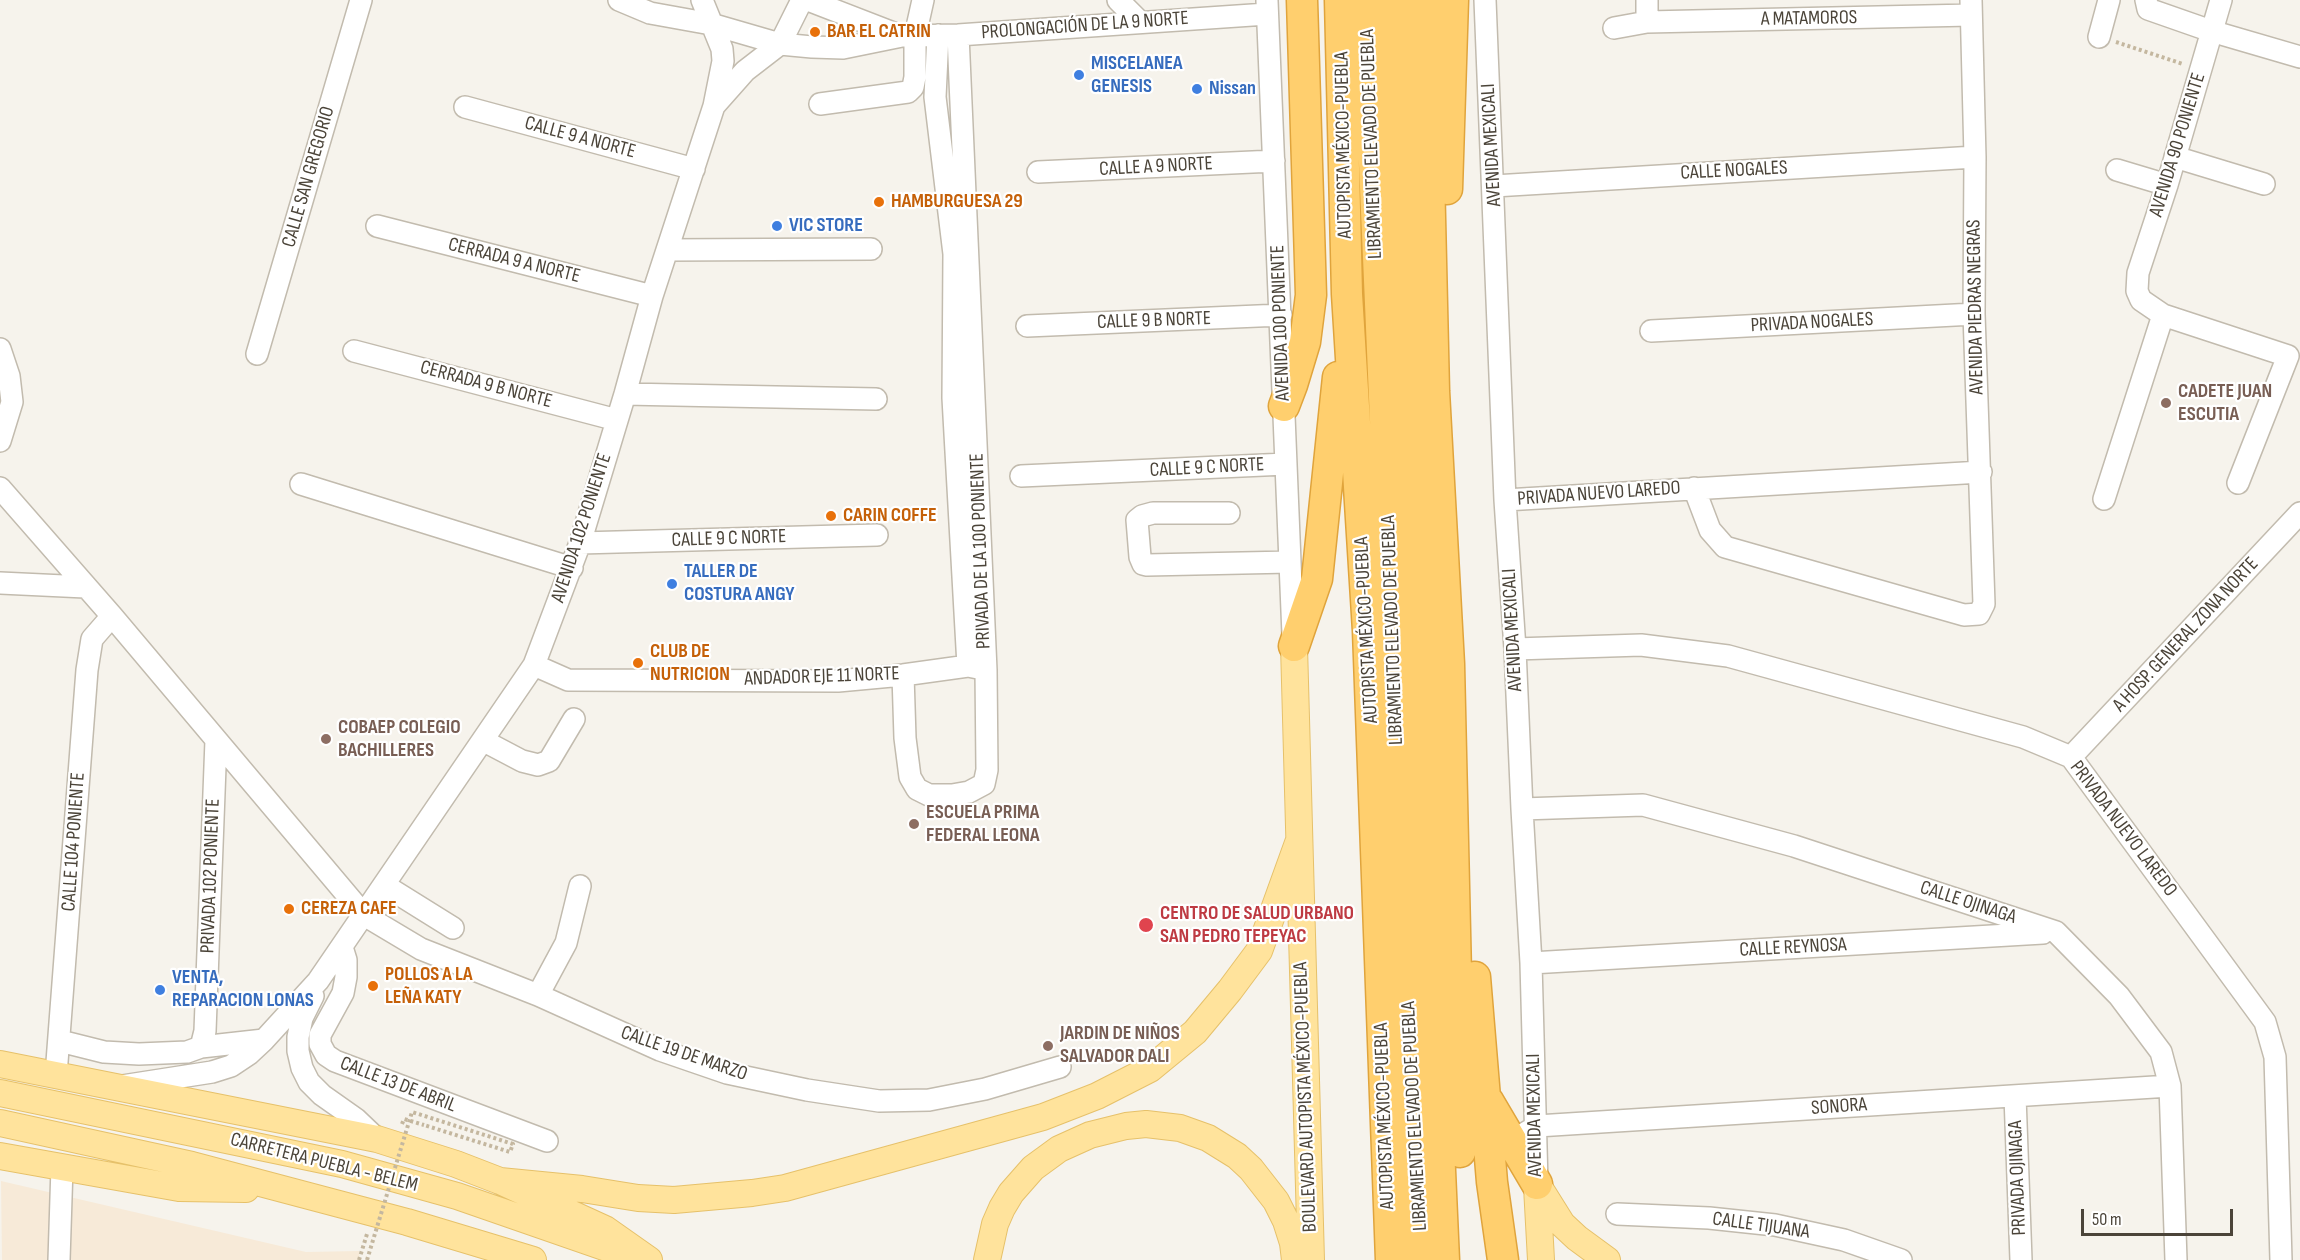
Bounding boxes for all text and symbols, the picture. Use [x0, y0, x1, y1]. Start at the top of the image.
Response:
street label: A MATAMOROS [1761, 6, 1857, 32]
street label: PROLONGACIÓN DE LA 9 NORTE [980, 7, 1190, 45]
place label: BAR EL CATRIN [827, 20, 931, 44]
marker: BAR EL CATRIN [808, 25, 822, 39]
street label: LIBRAMIENTO ELEVADO DE PUEBLA [1356, 29, 1388, 259]
street label: AUTOPISTA MÉXICO-PUEBLA [1330, 51, 1358, 239]
place label: MISCELANEA GENESIS [1091, 52, 1182, 99]
marker: MISCELANEA GENESIS [1072, 68, 1086, 82]
street label: AVENIDA 90 PONIENTE [2145, 70, 2211, 220]
place label: Nissan [1209, 77, 1256, 101]
marker: Nissan [1190, 82, 1204, 96]
street label: AVENIDA MEXICALI [1477, 83, 1507, 207]
street label: CALLE SAN GREGORIO [277, 104, 341, 250]
street label: CALLE 9 A NORTE [522, 112, 638, 164]
street label: CALLE A 9 NORTE [1099, 152, 1213, 182]
street label: CALLE NOGALES [1680, 156, 1788, 186]
place label: HAMBURGUESA 29 [891, 190, 1023, 214]
marker: HAMBURGUESA 29 [872, 195, 886, 209]
place label: VIC STORE [789, 214, 863, 238]
marker: VIC STORE [770, 219, 784, 233]
street label: AVENIDA PIEDRAS NEGRAS [1962, 219, 1990, 395]
street label: CERRADA 9 A NORTE [445, 233, 583, 289]
street label: AVENIDA 100 PONIENTE [1266, 245, 1296, 401]
street label: CALLE 9 B NORTE [1097, 307, 1211, 335]
street label: PRIVADA NOGALES [1750, 308, 1874, 338]
street label: CERRADA 9 B NORTE [417, 356, 555, 414]
place label: CADETE JUAN ESCUTIA [2178, 380, 2272, 427]
marker: CADETE JUAN ESCUTIA [2159, 396, 2173, 410]
street label: AVENIDA 102 PONIENTE [547, 450, 617, 606]
street label: PRIVADA DE LA 100 PONIENTE [966, 453, 996, 649]
street label: CALLE 9 C NORTE [1149, 453, 1265, 483]
street label: PRIVADA NUEVO LAREDO [1517, 476, 1681, 512]
place label: CARIN COFFE [843, 504, 937, 528]
marker: CARIN COFFE [824, 509, 838, 523]
street label: LIBRAMIENTO ELEVADO DE PUEBLA [1377, 515, 1409, 745]
street label: CALLE 9 C NORTE [671, 525, 787, 553]
street label: AUTOPISTA MÉXICO-PUEBLA [1350, 536, 1384, 724]
street label: A HOSP. GENERAL ZONA NORTE [2108, 553, 2264, 717]
place label: TALLER DE COSTURA ANGY [684, 560, 795, 607]
street label: AVENIDA MEXICALI [1498, 568, 1528, 692]
marker: TALLER DE COSTURA ANGY [665, 577, 679, 591]
place label: CLUB DE NUTRICION [650, 640, 730, 687]
marker: CLUB DE NUTRICION [631, 656, 645, 670]
street label: ANDADOR EJE 11 NORTE [744, 662, 900, 692]
place label: COBAEP COLEGIO BACHILLERES [338, 716, 461, 763]
marker: COBAEP COLEGIO BACHILLERES [319, 732, 333, 746]
street label: PRIVADA NUEVO LAREDO [2064, 756, 2182, 902]
street label: CALLE 104 PONIENTE [57, 772, 91, 912]
street label: PRIVADA 102 PONIENTE [196, 798, 226, 954]
place label: ESCUELA PRIMA FEDERAL LEONA [926, 801, 1039, 848]
marker: ESCUELA PRIMA FEDERAL LEONA [907, 817, 921, 831]
street label: CALLE OJINAGA [1917, 876, 2019, 930]
place label: CEREZA CAFE [301, 897, 397, 921]
marker: CEREZA CAFE [282, 902, 296, 916]
place label: CENTRO DE SALUD URBANO SAN PEDRO TEPEYAC [1160, 902, 1354, 949]
marker: CENTRO DE SALUD URBANO SAN PEDRO TEPEYAC [1137, 916, 1155, 934]
street label: CALLE REYNOSA [1739, 933, 1847, 963]
street label: BOULEVARD AUTOPISTA MÉXICO-PUEBLA [1289, 961, 1323, 1233]
place label: POLLOS A LA LEÑA KATY [385, 963, 473, 1010]
place label: VENTA, REPARACION LONAS [172, 966, 314, 1013]
marker: POLLOS A LA LEÑA KATY [366, 979, 380, 993]
marker: VENTA, REPARACION LONAS [153, 983, 167, 997]
street label: LIBRAMIENTO ELEVADO DE PUEBLA [1397, 1001, 1433, 1231]
street label: CALLE 19 DE MARZO [618, 1021, 750, 1087]
place label: JARDIN DE NIÑOS SALVADOR DALI [1060, 1022, 1180, 1069]
street label: AUTOPISTA MÉXICO-PUEBLA [1370, 1022, 1400, 1210]
marker: JARDIN DE NIÑOS SALVADOR DALI [1041, 1039, 1055, 1053]
street label: CALLE 13 DE ABRIL [337, 1052, 459, 1118]
street label: AVENIDA MEXICALI [1522, 1053, 1548, 1177]
street label: SONORA [1810, 1093, 1868, 1121]
street label: PRIVADA OJINAGA [2004, 1120, 2032, 1236]
street label: CARRETERA PUEBLA - BELEM [228, 1128, 420, 1198]
scale bar [2084, 1197, 2236, 1235]
street label: CALLE TIJUANA [1711, 1207, 1811, 1245]
text: 50 m [2092, 1209, 2122, 1230]

